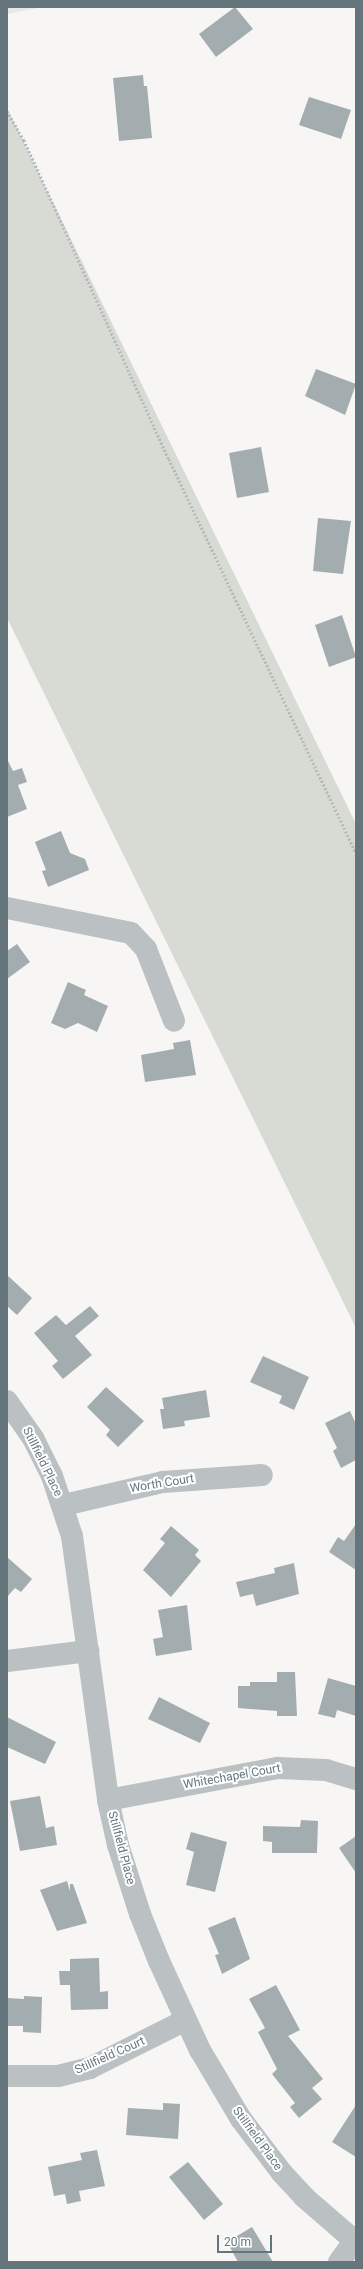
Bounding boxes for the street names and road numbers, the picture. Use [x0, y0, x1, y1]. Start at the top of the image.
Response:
street label: Stillfield Place [19, 1425, 65, 1499]
street label: Worth Court [129, 1472, 195, 1496]
street label: Whitechapel Court [182, 1761, 282, 1793]
street label: Stillfield Place [104, 1810, 138, 1886]
street label: Stillfield Court [73, 2034, 147, 2078]
street label: Stillfield Place [229, 2104, 285, 2174]

